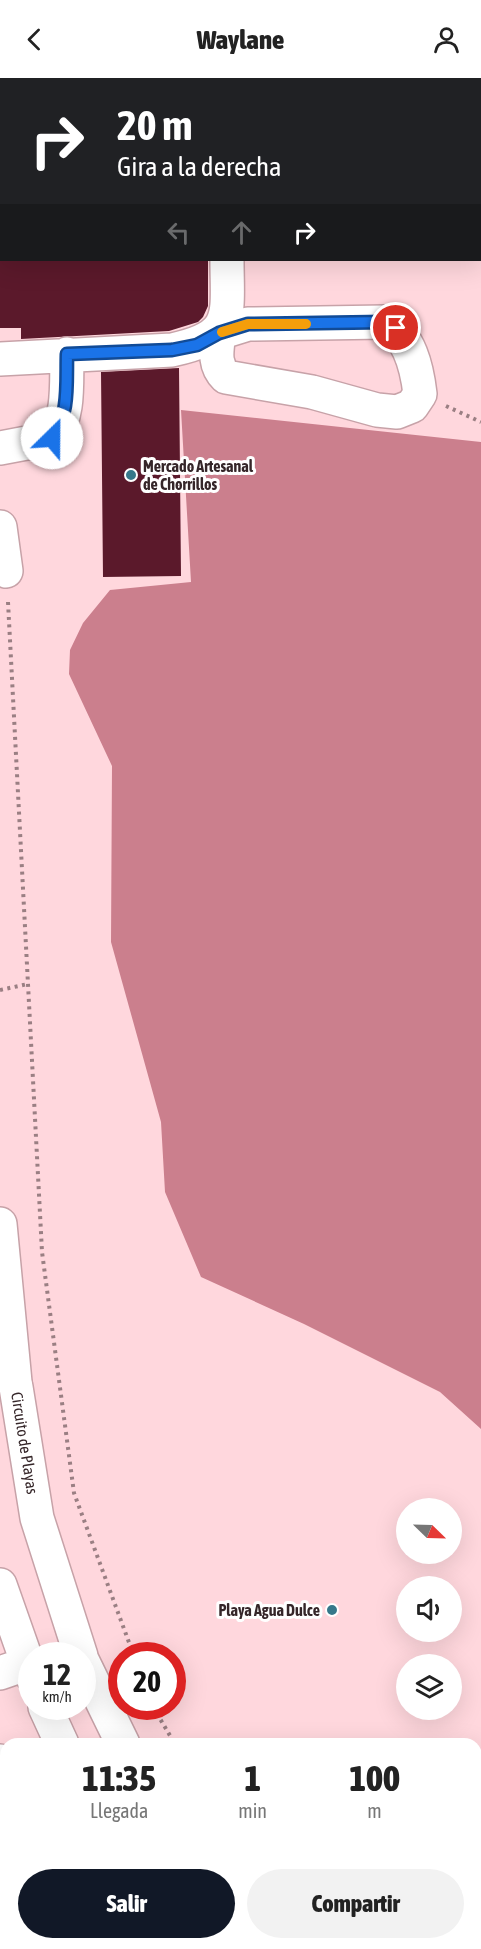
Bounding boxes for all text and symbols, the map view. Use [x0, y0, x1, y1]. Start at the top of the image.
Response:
icon: back [18, 23, 51, 56]
icon: person [430, 23, 463, 56]
text: Waylane [197, 24, 284, 55]
text: 20 m [117, 101, 192, 149]
icon: right [18, 102, 96, 180]
text: Gira a la derecha [117, 151, 282, 182]
icon: left [162, 216, 195, 249]
icon: ahead [225, 216, 258, 249]
icon: right [288, 216, 321, 249]
pin [370, 302, 421, 353]
icon: arrive [379, 311, 412, 344]
position arrow [20, 406, 84, 470]
place label: Mercado Artesanal de Chorrillos [143, 457, 254, 493]
marker: Mercado Artesanal de Chorrillos [124, 468, 138, 482]
street label: Circuito de Playas [7, 1391, 42, 1496]
north arrow [396, 1498, 462, 1564]
map controls [396, 1498, 462, 1720]
button: sound [396, 1576, 462, 1642]
place label: Playa Agua Dulce [218, 1601, 320, 1619]
marker: Playa Agua Dulce [325, 1603, 339, 1617]
speed limit sign: 20 [108, 1642, 186, 1720]
button: layers [396, 1654, 462, 1720]
text: 12 [43, 1657, 71, 1691]
text: km/h [42, 1688, 72, 1705]
text: 11:35 [82, 1757, 156, 1799]
text: 1 [244, 1757, 261, 1799]
text: 100 [349, 1757, 400, 1799]
text: Llegada [90, 1799, 148, 1822]
text: min [238, 1799, 267, 1822]
text: m [367, 1799, 382, 1822]
button: Salir [18, 1869, 235, 1938]
button: Compartir [247, 1869, 464, 1938]

